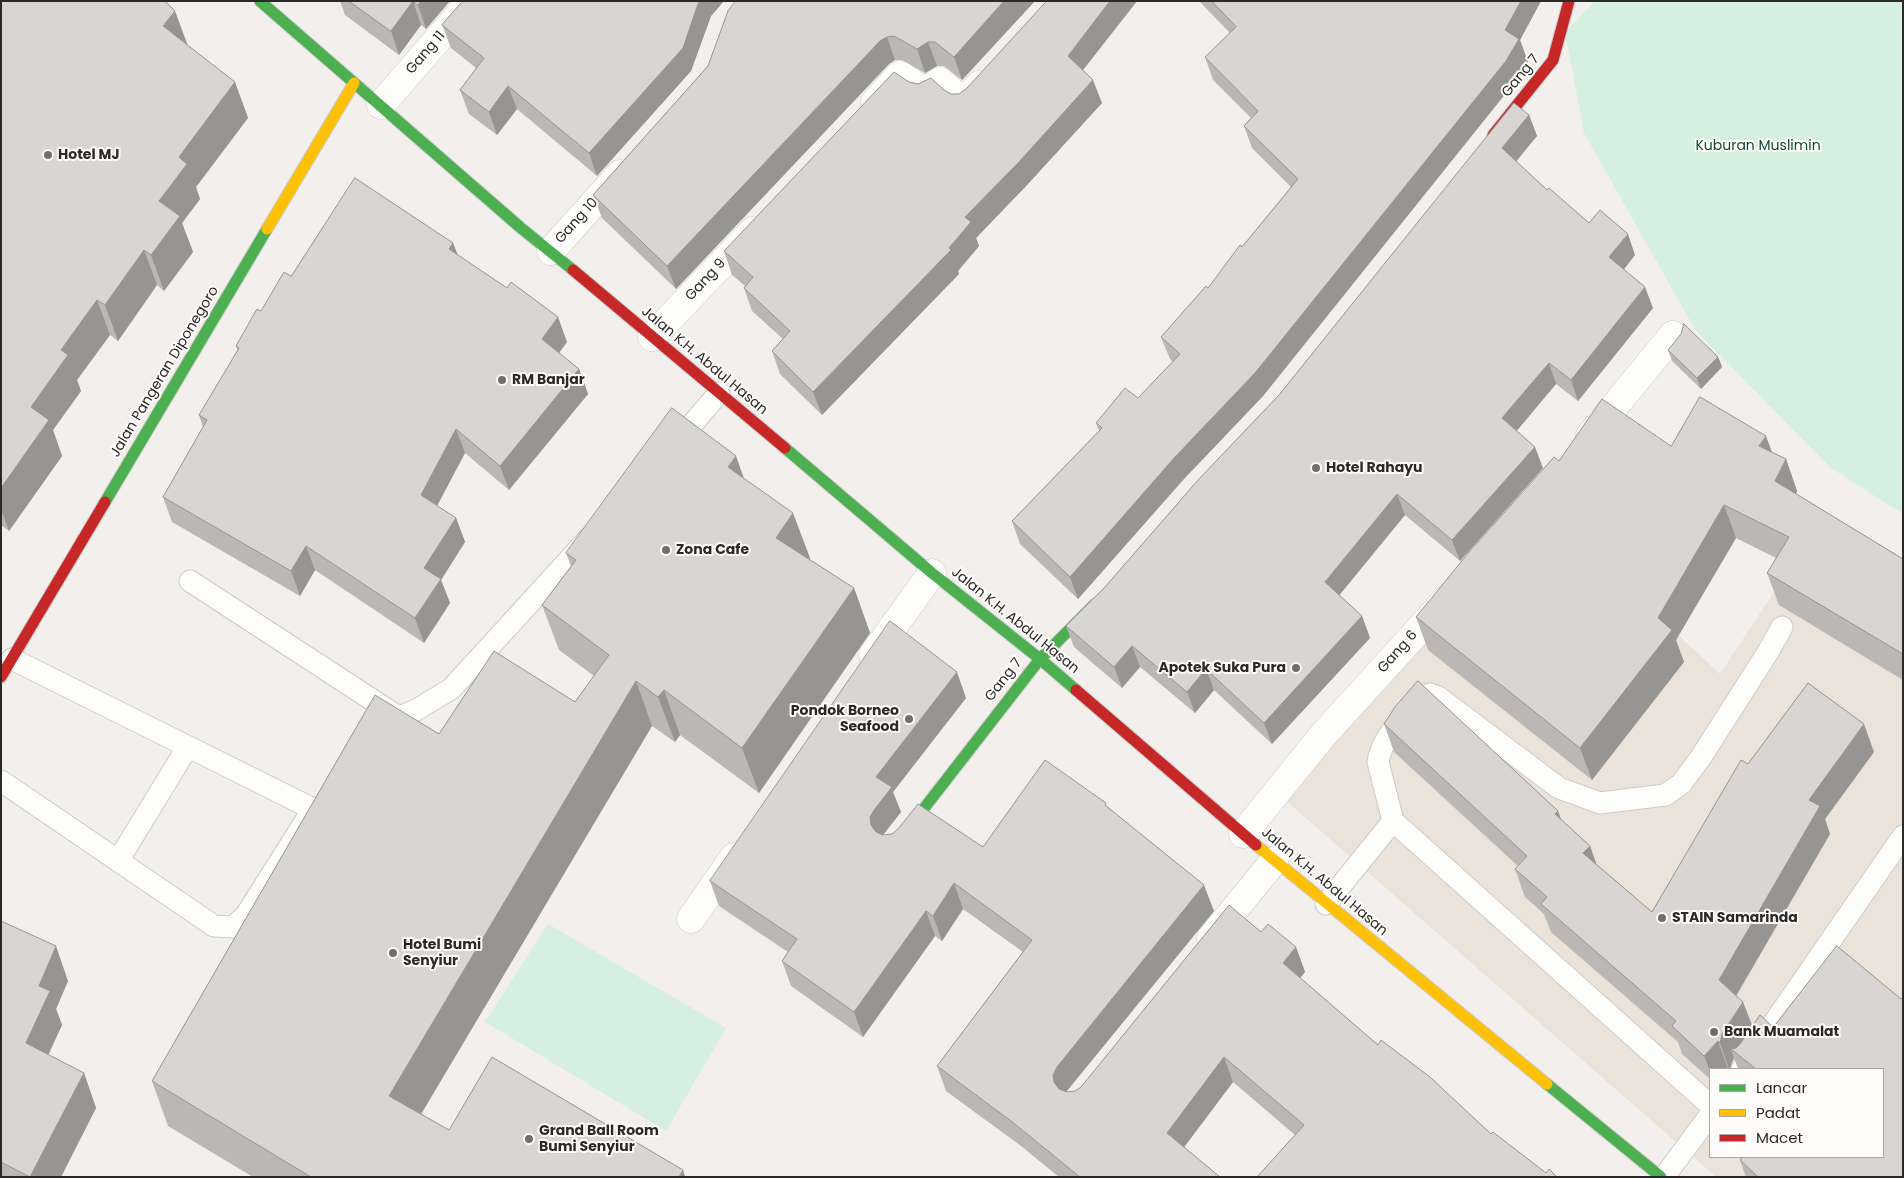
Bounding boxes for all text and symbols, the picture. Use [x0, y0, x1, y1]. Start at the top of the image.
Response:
street label: Gang 11 [403, 28, 449, 78]
street label: Gang 7 [1499, 51, 1543, 101]
park label: Kuburan Muslimin [1695, 138, 1821, 154]
place label: Hotel MJ [58, 147, 120, 163]
marker: Hotel MJ [42, 149, 54, 161]
street label: Gang 10 [552, 195, 602, 247]
street label: Gang 9 [682, 255, 730, 305]
street label: Jalan Pangeran Diponegoro [107, 283, 223, 461]
street label: Jalan K.H. Abdul Hasan [637, 303, 771, 419]
place label: RM Banjar [512, 372, 585, 388]
marker: RM Banjar [496, 374, 508, 386]
place label: Hotel Rahayu [1326, 460, 1422, 476]
marker: Hotel Rahayu [1310, 462, 1322, 474]
place label: Zona Cafe [676, 542, 749, 558]
marker: Zona Cafe [660, 544, 672, 556]
street label: Jalan K.H. Abdul Hasan [948, 564, 1082, 678]
street label: Gang 6 [1375, 627, 1421, 677]
street label: Gang 7 [982, 655, 1026, 705]
place label: Apotek Suka Pura [1158, 660, 1286, 676]
marker: Apotek Suka Pura [1290, 662, 1302, 674]
place label: Pondok Borneo Seafood [791, 703, 899, 736]
marker: Pondok Borneo Seafood [903, 713, 915, 725]
street label: Jalan K.H. Abdul Hasan [1257, 824, 1391, 940]
place label: STAIN Samarinda [1672, 910, 1798, 926]
marker: STAIN Samarinda [1656, 912, 1668, 924]
place label: Hotel Bumi Senyiur [403, 937, 481, 970]
marker: Hotel Bumi Senyiur [387, 947, 399, 959]
place label: Bank Muamalat [1724, 1024, 1839, 1040]
marker: Bank Muamalat [1708, 1026, 1720, 1038]
legend [1709, 1068, 1884, 1158]
text: Lancar [1756, 1077, 1807, 1098]
text: Padat [1756, 1102, 1801, 1123]
place label: Grand Ball Room Bumi Senyiur [539, 1123, 659, 1156]
text: Macet [1756, 1127, 1803, 1148]
marker: Grand Ball Room Bumi Senyiur [523, 1133, 535, 1145]

